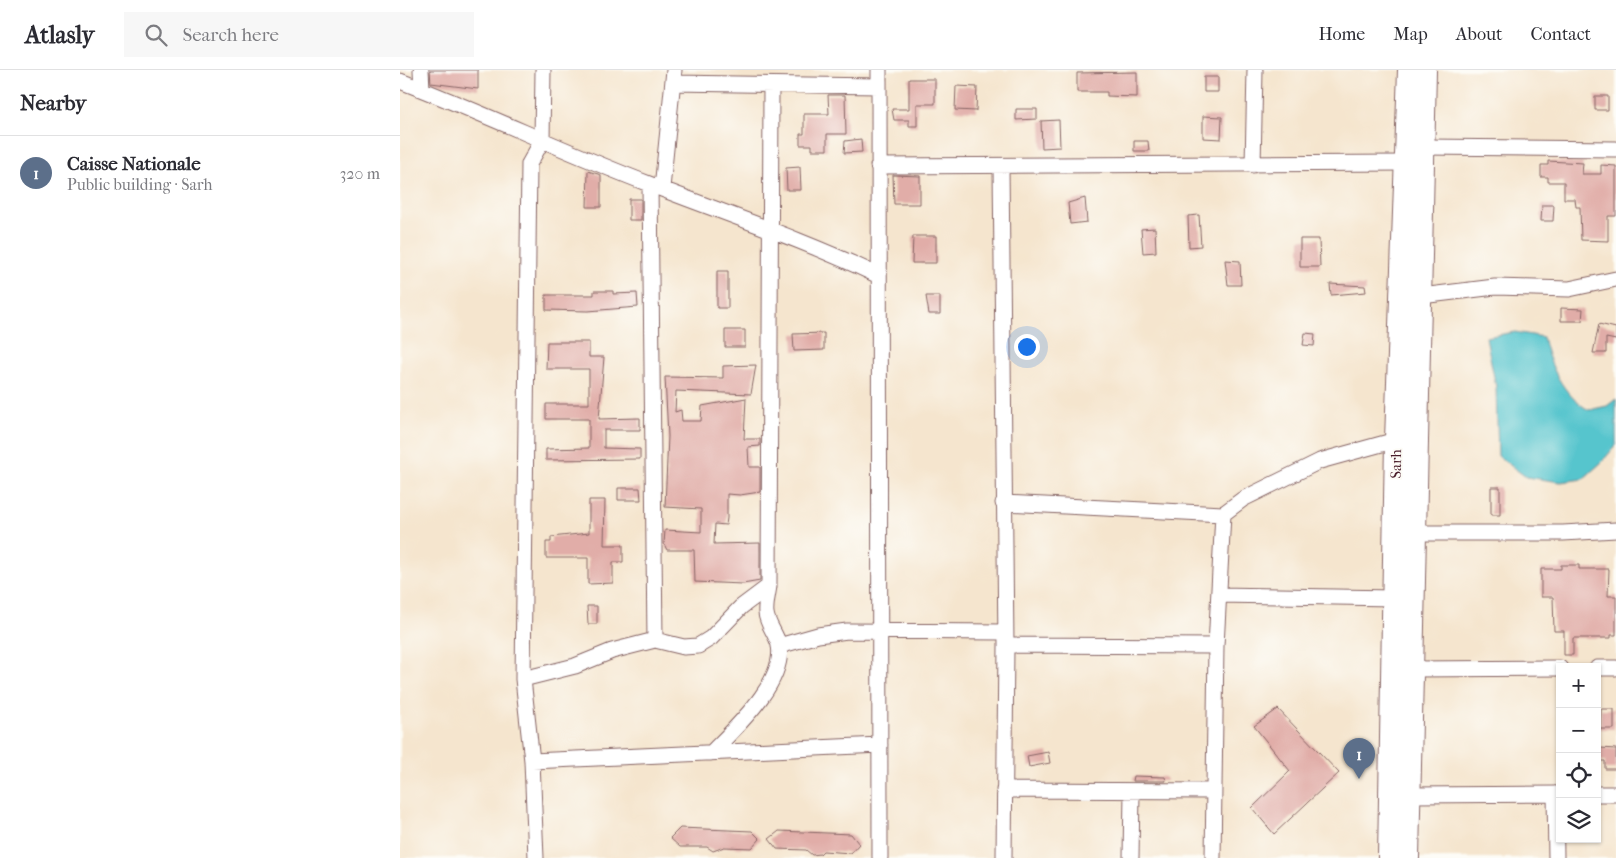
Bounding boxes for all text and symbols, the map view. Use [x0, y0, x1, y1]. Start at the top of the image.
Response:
search box [124, 12, 474, 57]
text: Atlasly [25, 21, 94, 49]
icon: search [142, 21, 170, 49]
text: Search here [182, 24, 279, 46]
text: Home [1318, 24, 1365, 45]
text: Map [1393, 24, 1428, 45]
text: About [1456, 24, 1502, 45]
text: Contact [1530, 24, 1591, 45]
text: Nearby [20, 91, 86, 115]
text: Caisse Nationale [67, 153, 201, 175]
text: 1 [33, 164, 39, 183]
text: 320 m [340, 164, 380, 183]
text: Public building · Sarh [67, 175, 212, 194]
your location [1014, 334, 1040, 360]
street label: Sarh [1387, 449, 1405, 479]
map controls [1556, 663, 1601, 843]
button: + [1556, 663, 1601, 708]
button: − [1556, 708, 1601, 753]
pin: 1 [1343, 738, 1375, 779]
button: locate [1556, 753, 1601, 798]
button: layers [1556, 798, 1601, 843]

